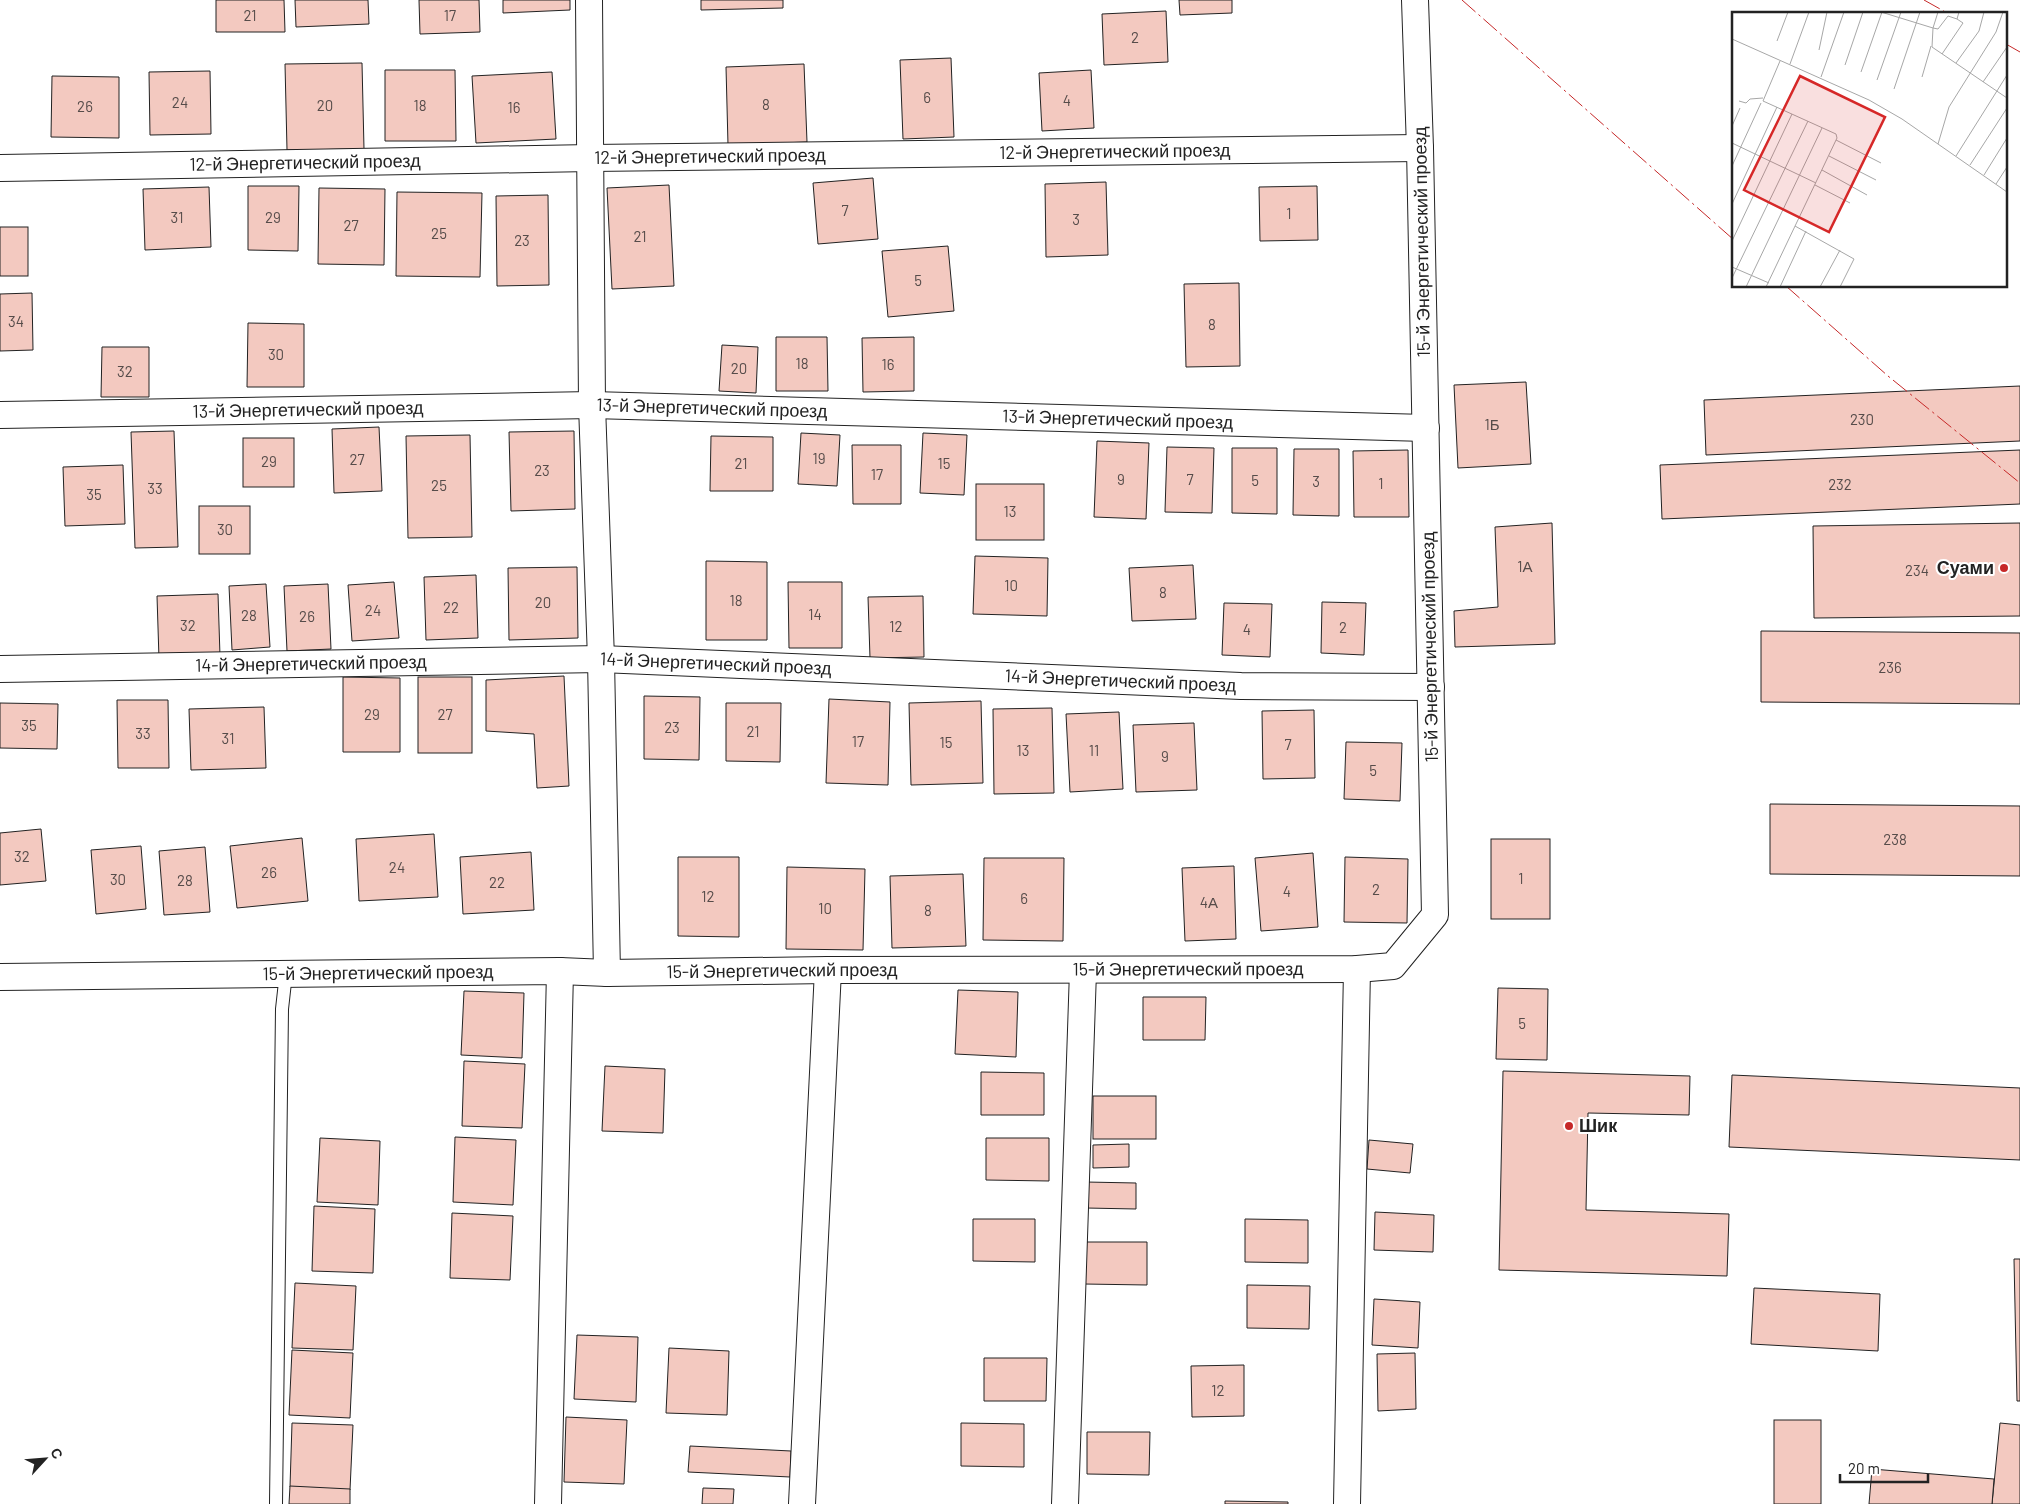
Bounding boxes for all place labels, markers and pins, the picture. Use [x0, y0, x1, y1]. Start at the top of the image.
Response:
place label: Суами [1937, 556, 1994, 578]
marker: Суами [1998, 562, 2010, 574]
place label: Шик [1579, 1114, 1618, 1136]
marker: Шик [1563, 1120, 1575, 1132]

